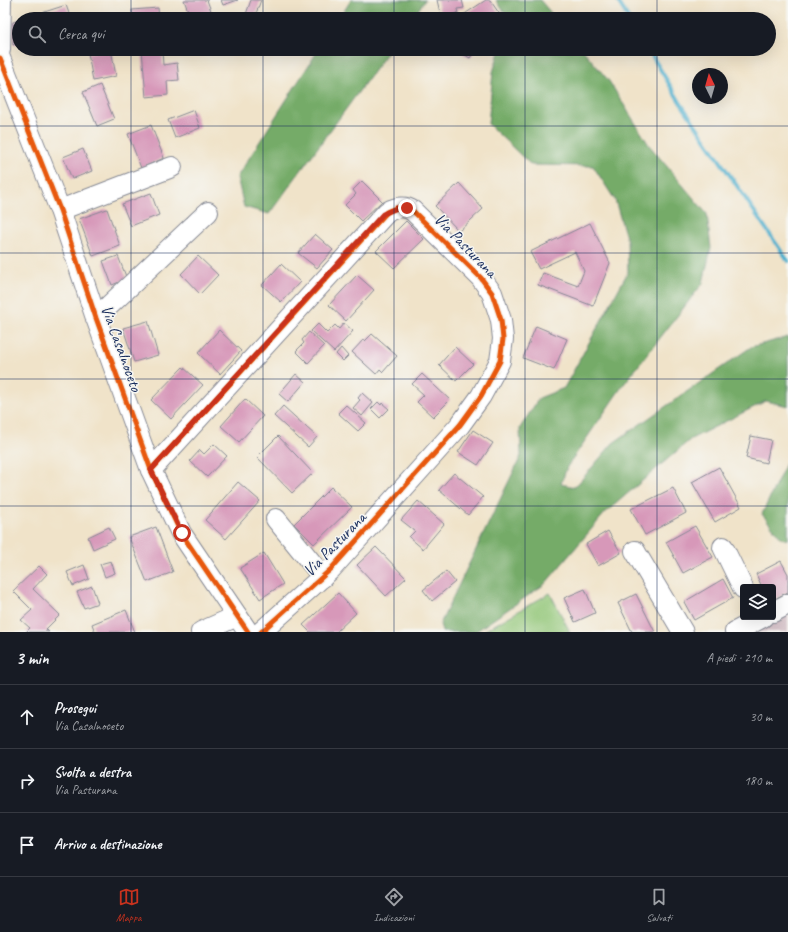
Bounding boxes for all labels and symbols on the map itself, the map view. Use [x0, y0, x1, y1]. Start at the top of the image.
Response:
north arrow [692, 68, 728, 104]
route end [398, 199, 416, 217]
street label: Via Pasturana [430, 209, 503, 284]
street label: Via Casalnoceto [96, 302, 147, 395]
street label: Via Pasturana [298, 506, 372, 581]
route start [173, 524, 191, 542]

